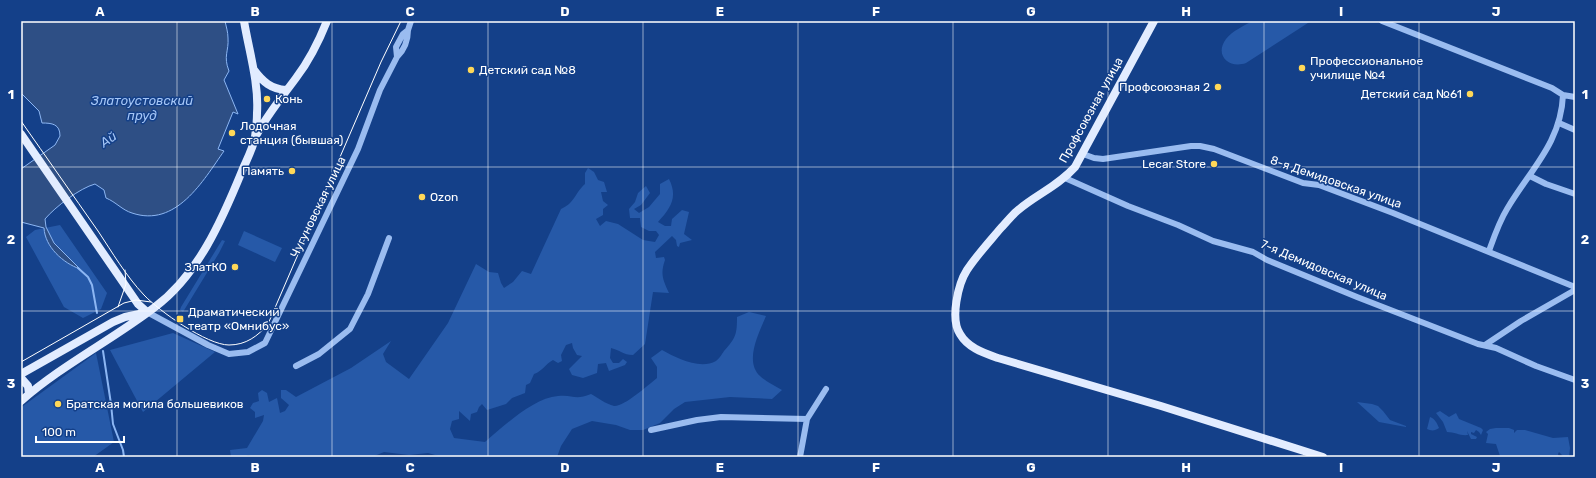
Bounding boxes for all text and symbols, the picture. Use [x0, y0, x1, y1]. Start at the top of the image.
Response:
text: A [95, 4, 105, 19]
text: B [250, 4, 260, 19]
text: C [405, 4, 415, 19]
text: D [560, 4, 570, 19]
text: E [716, 4, 724, 19]
text: F [872, 4, 880, 19]
text: G [1026, 4, 1036, 19]
text: H [1181, 4, 1191, 19]
text: I [1339, 4, 1343, 19]
text: J [1492, 4, 1500, 19]
place label: Профессиональное училище №4 [1310, 54, 1423, 82]
street label: Профсоюзная улица [1056, 55, 1126, 165]
place label: Детский сад №8 [479, 63, 576, 77]
marker: Профессиональное училище №4 [1297, 63, 1307, 73]
marker: Детский сад №8 [466, 65, 476, 75]
place label: Профсоюзная 2 [1119, 80, 1210, 94]
marker: Профсоюзная 2 [1213, 82, 1223, 92]
text: 1 [8, 87, 14, 102]
place label: Детский сад №61 [1361, 87, 1462, 101]
text: 1 [1582, 87, 1588, 102]
marker: Детский сад №61 [1465, 89, 1475, 99]
place label: Конь [275, 92, 303, 106]
water label: Златоустовский пруд [90, 93, 193, 123]
marker: Конь [262, 94, 272, 104]
place label: Лодочная станция (бывшая) [240, 119, 343, 147]
water label: Ай [96, 128, 120, 151]
marker: Лодочная станция (бывшая) [227, 128, 237, 138]
street label: 8-я Демидовская улица [1268, 153, 1404, 211]
street label: Чугуновская улица [287, 154, 349, 260]
place label: Lecar Store [1142, 157, 1206, 171]
marker: Lecar Store [1209, 159, 1219, 169]
place label: Память [242, 164, 284, 178]
marker: Память [287, 166, 297, 176]
place label: Ozon [430, 190, 458, 204]
marker: Ozon [417, 192, 427, 202]
text: 2 [7, 232, 15, 247]
text: 2 [1581, 232, 1589, 247]
street label: 7-я Демидовская улица [1259, 237, 1389, 303]
place label: ЗлатКО [184, 260, 227, 274]
marker: ЗлатКО [230, 262, 240, 272]
place label: Драматический театр «Омнибус» [188, 305, 289, 333]
marker: Драматический театр «Омнибус» [175, 314, 185, 324]
text: 3 [7, 376, 16, 391]
text: 3 [1581, 376, 1590, 391]
place label: Братская могила большевиков [66, 397, 244, 411]
marker: Братская могила большевиков [53, 399, 63, 409]
scale bar [36, 418, 124, 444]
text: 100 m [42, 425, 76, 439]
text: A [95, 460, 105, 475]
text: B [250, 460, 260, 475]
text: C [405, 460, 415, 475]
text: D [560, 460, 570, 475]
text: E [716, 460, 724, 475]
text: F [872, 460, 880, 475]
text: G [1026, 460, 1036, 475]
text: H [1181, 460, 1191, 475]
text: I [1339, 460, 1343, 475]
text: J [1492, 460, 1500, 475]

